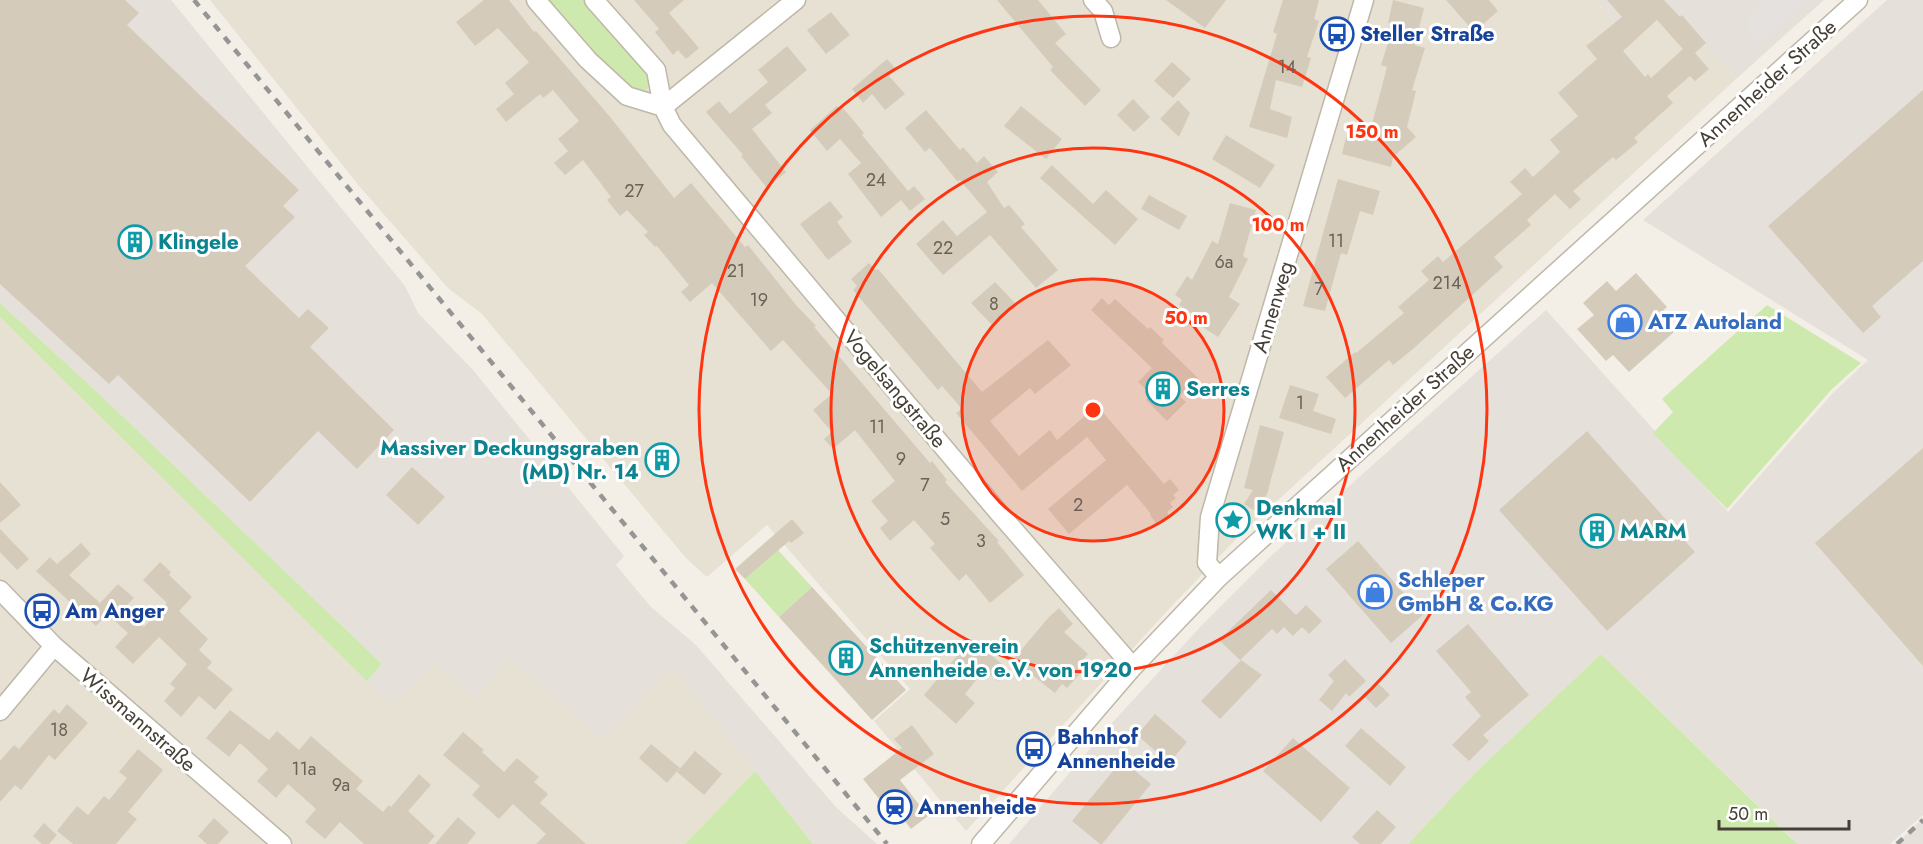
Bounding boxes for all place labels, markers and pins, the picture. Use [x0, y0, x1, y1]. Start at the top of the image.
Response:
bus stop icon: Steller Straße [1319, 16, 1355, 52]
place label: Steller Straße [1360, 19, 1495, 49]
building icon: Klingele [117, 224, 153, 260]
place label: Klingele [158, 227, 239, 257]
shop icon: ATZ Autoland [1607, 304, 1643, 340]
place label: ATZ Autoland [1647, 307, 1782, 337]
building icon: Serres [1145, 371, 1181, 407]
place label: Serres [1186, 374, 1250, 404]
centre of rings [1083, 400, 1103, 420]
place label: Massiver Deckungsgraben (MD) Nr. 14 [380, 433, 639, 487]
building icon: Massiver Deckungsgraben (MD) Nr. 14 [644, 442, 680, 478]
place label: Denkmal WK I + II [1256, 493, 1346, 547]
place icon: Denkmal WK I + II [1215, 502, 1251, 538]
building icon: MARM [1579, 513, 1615, 549]
place label: MARM [1620, 516, 1686, 546]
place label: Schleper GmbH & Co.KG [1398, 565, 1554, 619]
shop icon: Schleper GmbH & Co.KG [1357, 574, 1393, 610]
bus stop icon: Am Anger [24, 593, 60, 629]
place label: Am Anger [64, 596, 165, 626]
place label: Schützenverein Annenheide e.V. von 1920 [868, 631, 1132, 685]
building icon: Schützenverein Annenheide e.V. von 1920 [828, 640, 864, 676]
place label: Bahnhof Annenheide [1056, 722, 1175, 776]
bus stop icon: Bahnhof Annenheide [1016, 731, 1052, 767]
station icon: Annenheide [877, 789, 913, 825]
place label: Annenheide [917, 792, 1036, 822]

